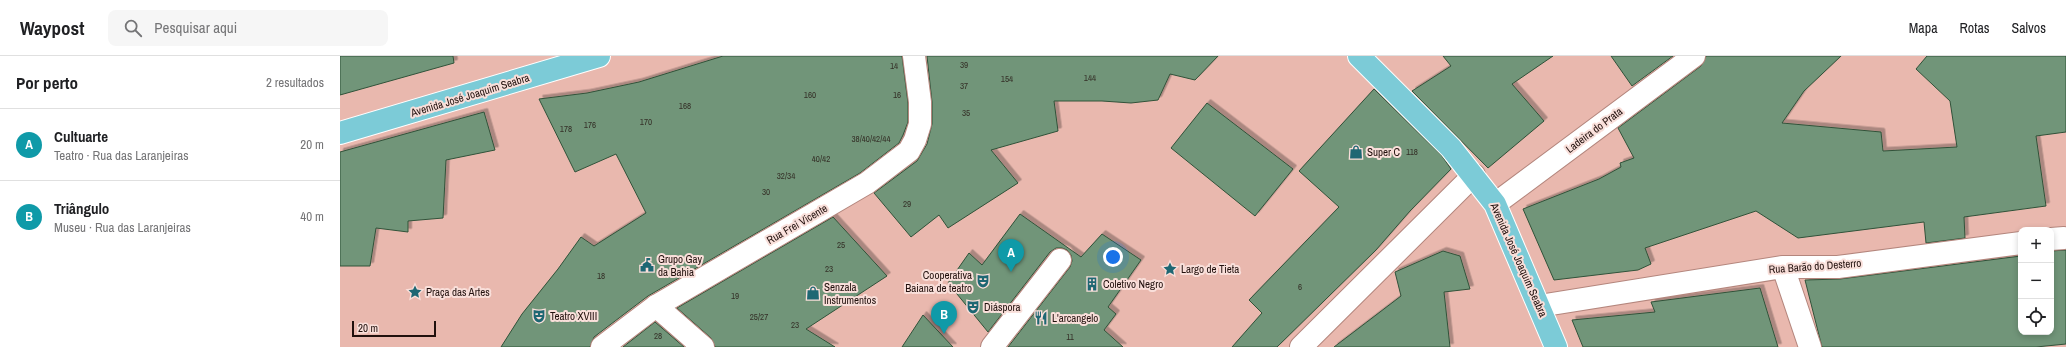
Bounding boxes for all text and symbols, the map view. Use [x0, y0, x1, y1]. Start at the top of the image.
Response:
search box [108, 10, 388, 46]
text: Waypost [20, 15, 84, 41]
icon: search [122, 17, 144, 39]
text: Pesquisar aqui [154, 17, 237, 38]
text: Mapa [1909, 19, 1938, 37]
text: Rotas [1960, 19, 1990, 37]
text: Salvos [2012, 19, 2046, 37]
house number: 39 [960, 59, 968, 71]
house number: 14 [890, 60, 898, 72]
street label: Avenida José Joaquim Seabra [408, 70, 531, 120]
text: Por perto [16, 71, 78, 94]
house number: 144 [1084, 72, 1096, 84]
house number: 154 [1001, 73, 1013, 85]
text: 2 resultados [266, 74, 324, 91]
house number: 37 [960, 80, 968, 92]
house number: 160 [804, 89, 816, 101]
house number: 16 [893, 89, 901, 101]
house number: 168 [679, 100, 691, 112]
street label: Ladeira do Prata [1563, 104, 1625, 156]
house number: 35 [962, 107, 970, 119]
house number: 170 [640, 116, 652, 128]
house number: 176 [584, 119, 596, 131]
house number: 178 [560, 123, 572, 135]
text: Cultuarte [54, 126, 108, 147]
house number: 38/40/42/44 [852, 133, 891, 145]
text: A [25, 136, 33, 153]
text: 20 m [300, 136, 324, 153]
shop icon: Super C [1348, 144, 1364, 160]
place label: Super C [1367, 145, 1401, 159]
house number: 118 [1406, 146, 1418, 158]
text: Teatro · Rua das Laranjeiras [54, 147, 189, 164]
house number: 40/42 [812, 153, 830, 165]
house number: 32/34 [777, 170, 795, 182]
house number: 30 [762, 186, 770, 198]
text: Triângulo [54, 198, 109, 219]
house number: 29 [903, 198, 911, 210]
street label: Avenida José Joaquim Seabra [1487, 200, 1550, 319]
street label: Rua Frei Vicente [764, 201, 830, 247]
text: B [25, 208, 33, 225]
text: 40 m [300, 208, 324, 225]
text: Museu · Rua das Laranjeiras [54, 219, 191, 236]
map controls [2018, 227, 2054, 335]
button: + [2018, 227, 2054, 263]
house number: 25 [837, 239, 845, 251]
pin: A [998, 239, 1024, 272]
your location [1103, 247, 1123, 267]
place label: Grupo Gay da Bahia [658, 252, 703, 279]
street label: Rua Barão do Desterro [1768, 256, 1862, 276]
public building icon: Grupo Gay da Bahia [639, 257, 655, 273]
place icon: Largo de Tieta [1162, 261, 1178, 277]
place label: Largo de Tieta [1181, 262, 1239, 276]
house number: 23 [825, 263, 833, 275]
button: − [2018, 263, 2054, 299]
place label: Cooperativa Baiana de teatro [905, 268, 972, 295]
house number: 18 [597, 270, 605, 282]
theatre icon: Cooperativa Baiana de teatro [975, 273, 991, 289]
building icon: Coletivo Negro [1084, 276, 1100, 292]
place label: Coletivo Negro [1103, 277, 1163, 291]
place label: Senzala Instrumentos [824, 280, 877, 307]
house number: 6 [1298, 281, 1302, 293]
place icon: Praça das Artes [407, 284, 423, 300]
place label: Praça das Artes [426, 285, 490, 299]
shop icon: Senzala Instrumentos [805, 285, 821, 301]
house number: 19 [731, 290, 739, 302]
theatre icon: Diáspora [965, 299, 981, 315]
button: locate [2018, 299, 2054, 335]
place label: Diáspora [984, 300, 1021, 314]
pin: B [931, 301, 957, 334]
theatre icon: Teatro XVIII [531, 308, 547, 324]
place label: Teatro XVIII [550, 309, 597, 323]
restaurant icon: L'arcangelo [1033, 310, 1049, 326]
house number: 25/27 [750, 311, 768, 323]
place label: L'arcangelo [1052, 311, 1098, 325]
scale bar [352, 319, 436, 338]
house number: 23 [791, 319, 799, 331]
text: 20 m [358, 321, 378, 335]
house number: 28 [654, 330, 662, 342]
house number: 11 [1066, 331, 1074, 343]

